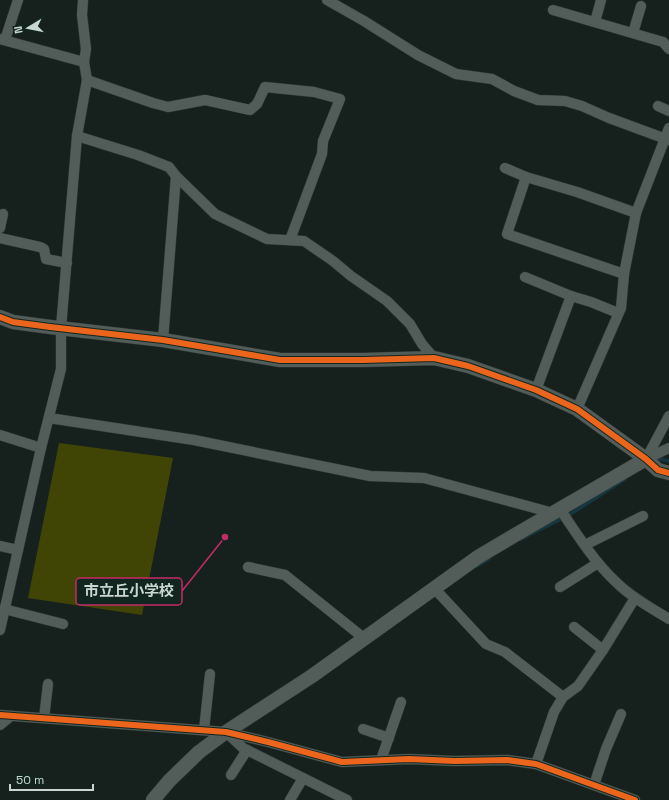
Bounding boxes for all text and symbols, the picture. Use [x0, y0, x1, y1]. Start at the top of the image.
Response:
north arrow [8, 8, 48, 48]
text: N [11, 25, 26, 35]
callout: 市立丘小学校 [76, 578, 182, 605]
text: 市立丘小学校 [84, 581, 174, 600]
scale bar [10, 766, 93, 792]
text: 50 m [16, 772, 44, 788]

